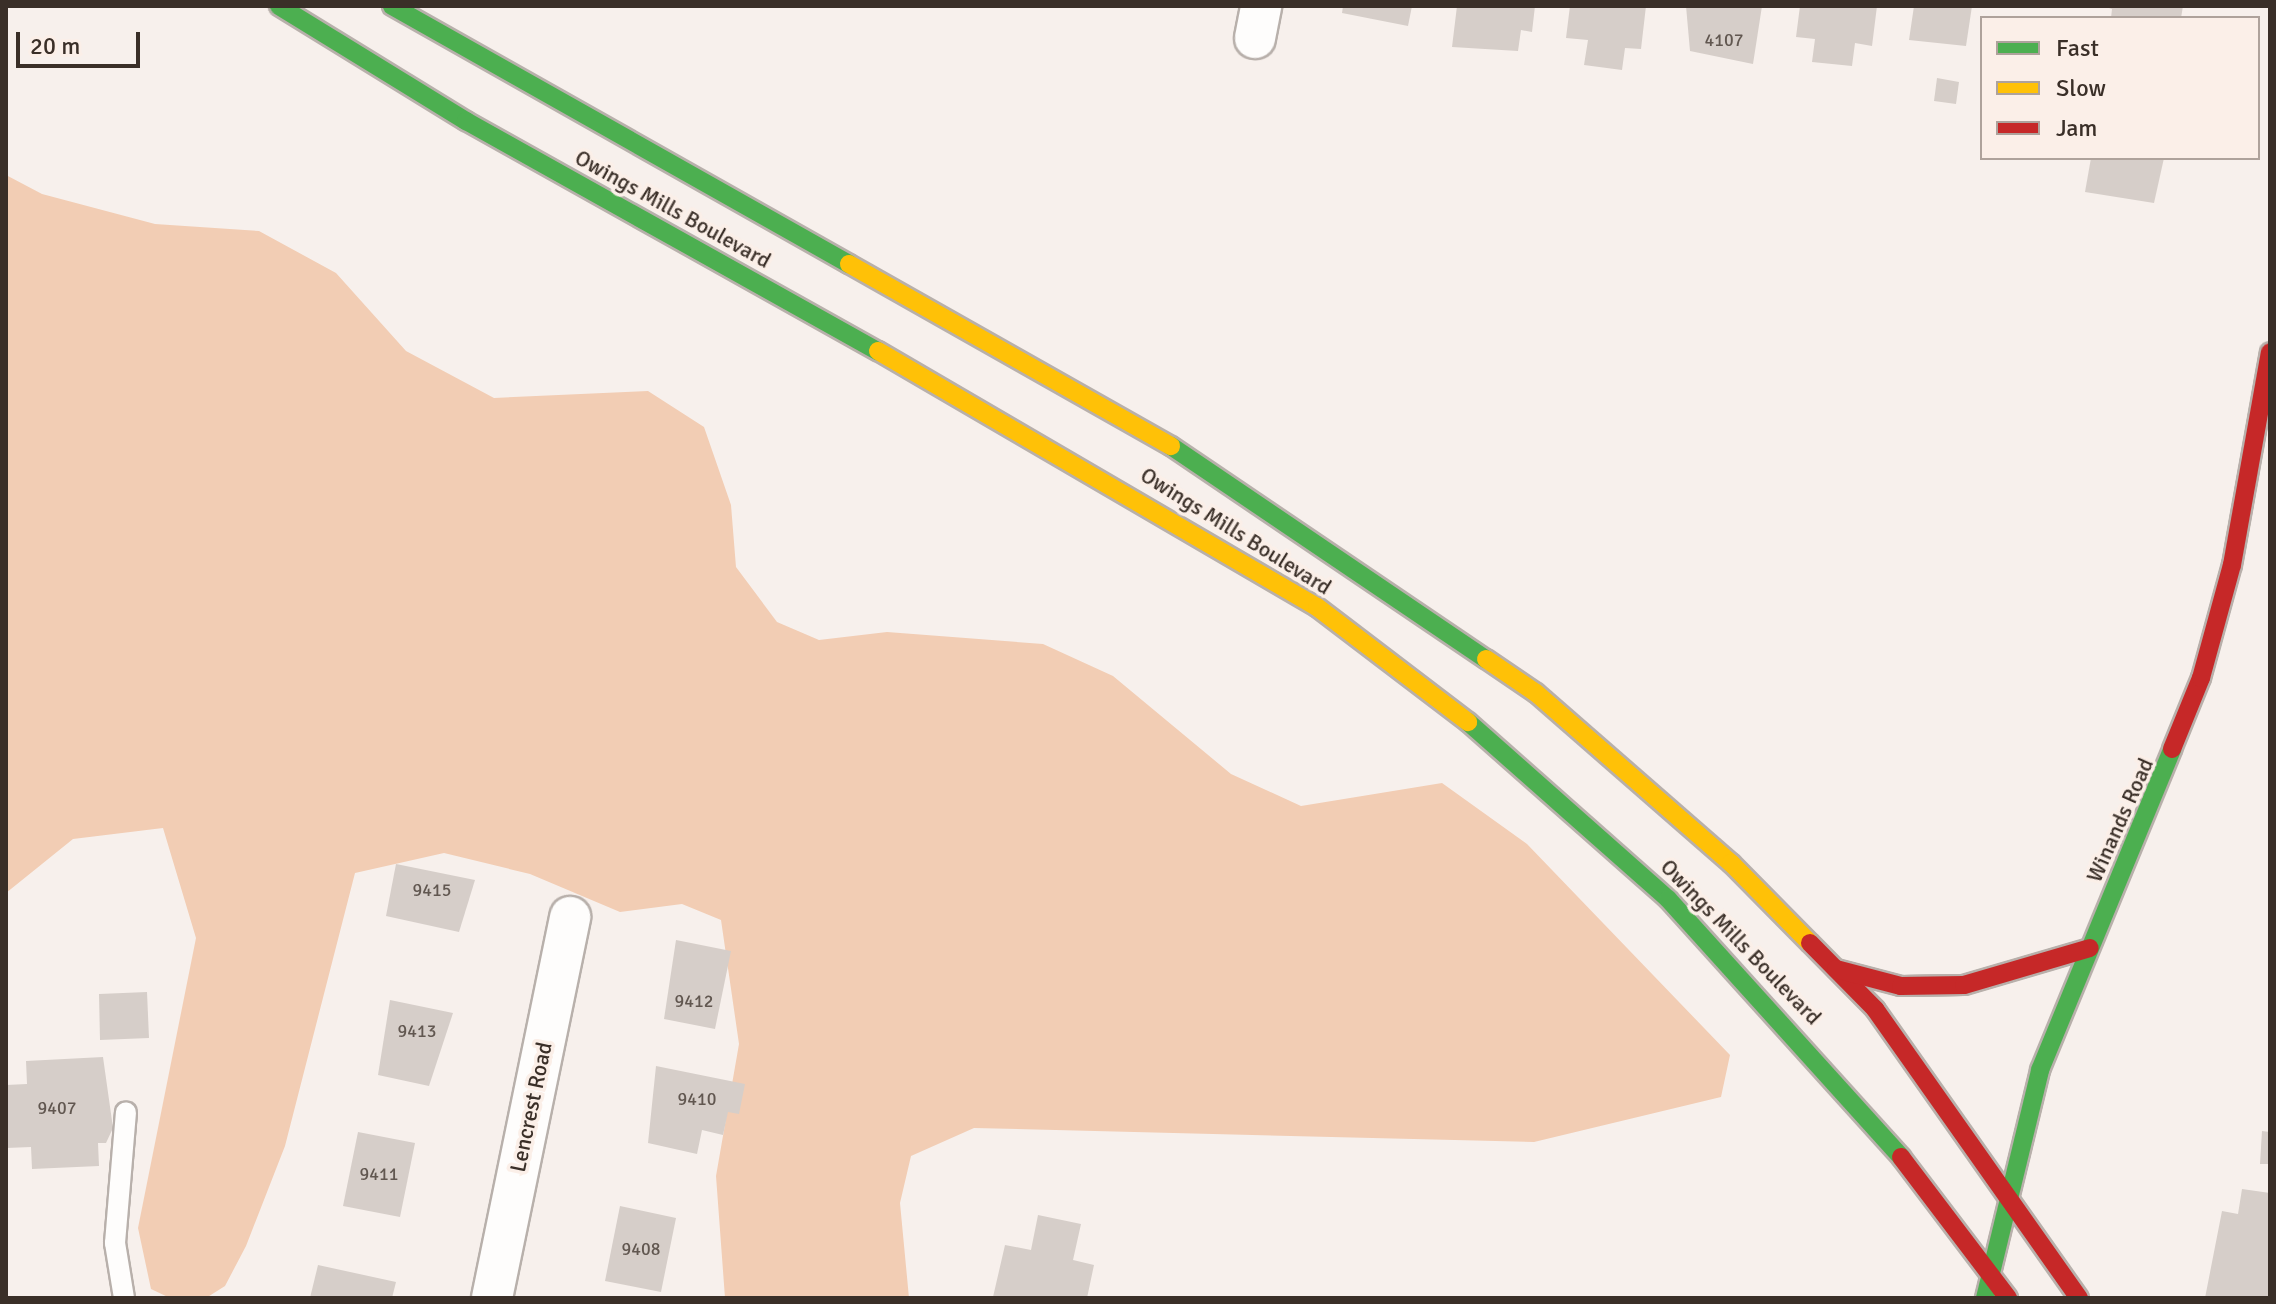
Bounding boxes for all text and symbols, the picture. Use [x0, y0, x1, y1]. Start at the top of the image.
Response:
scale bar [20, 16, 144, 66]
legend [1980, 16, 2260, 160]
house number: 4107 [1705, 29, 1743, 51]
text: 20 m [30, 31, 80, 61]
text: Fast [2056, 33, 2099, 63]
text: Slow [2056, 73, 2106, 103]
text: Jam [2056, 113, 2097, 143]
street label: Owings Mills Boulevard [570, 144, 776, 274]
street label: Owings Mills Boulevard [1136, 462, 1336, 600]
street label: Winands Road [2081, 754, 2159, 886]
street label: Owings Mills Boulevard [1655, 854, 1827, 1030]
house number: 9415 [413, 879, 451, 901]
house number: 9412 [675, 990, 713, 1012]
house number: 9413 [398, 1020, 436, 1042]
street label: Lencrest Road [504, 1040, 558, 1174]
house number: 9410 [678, 1088, 716, 1110]
house number: 9407 [38, 1097, 76, 1119]
house number: 9411 [360, 1163, 398, 1185]
house number: 9408 [622, 1238, 660, 1260]

